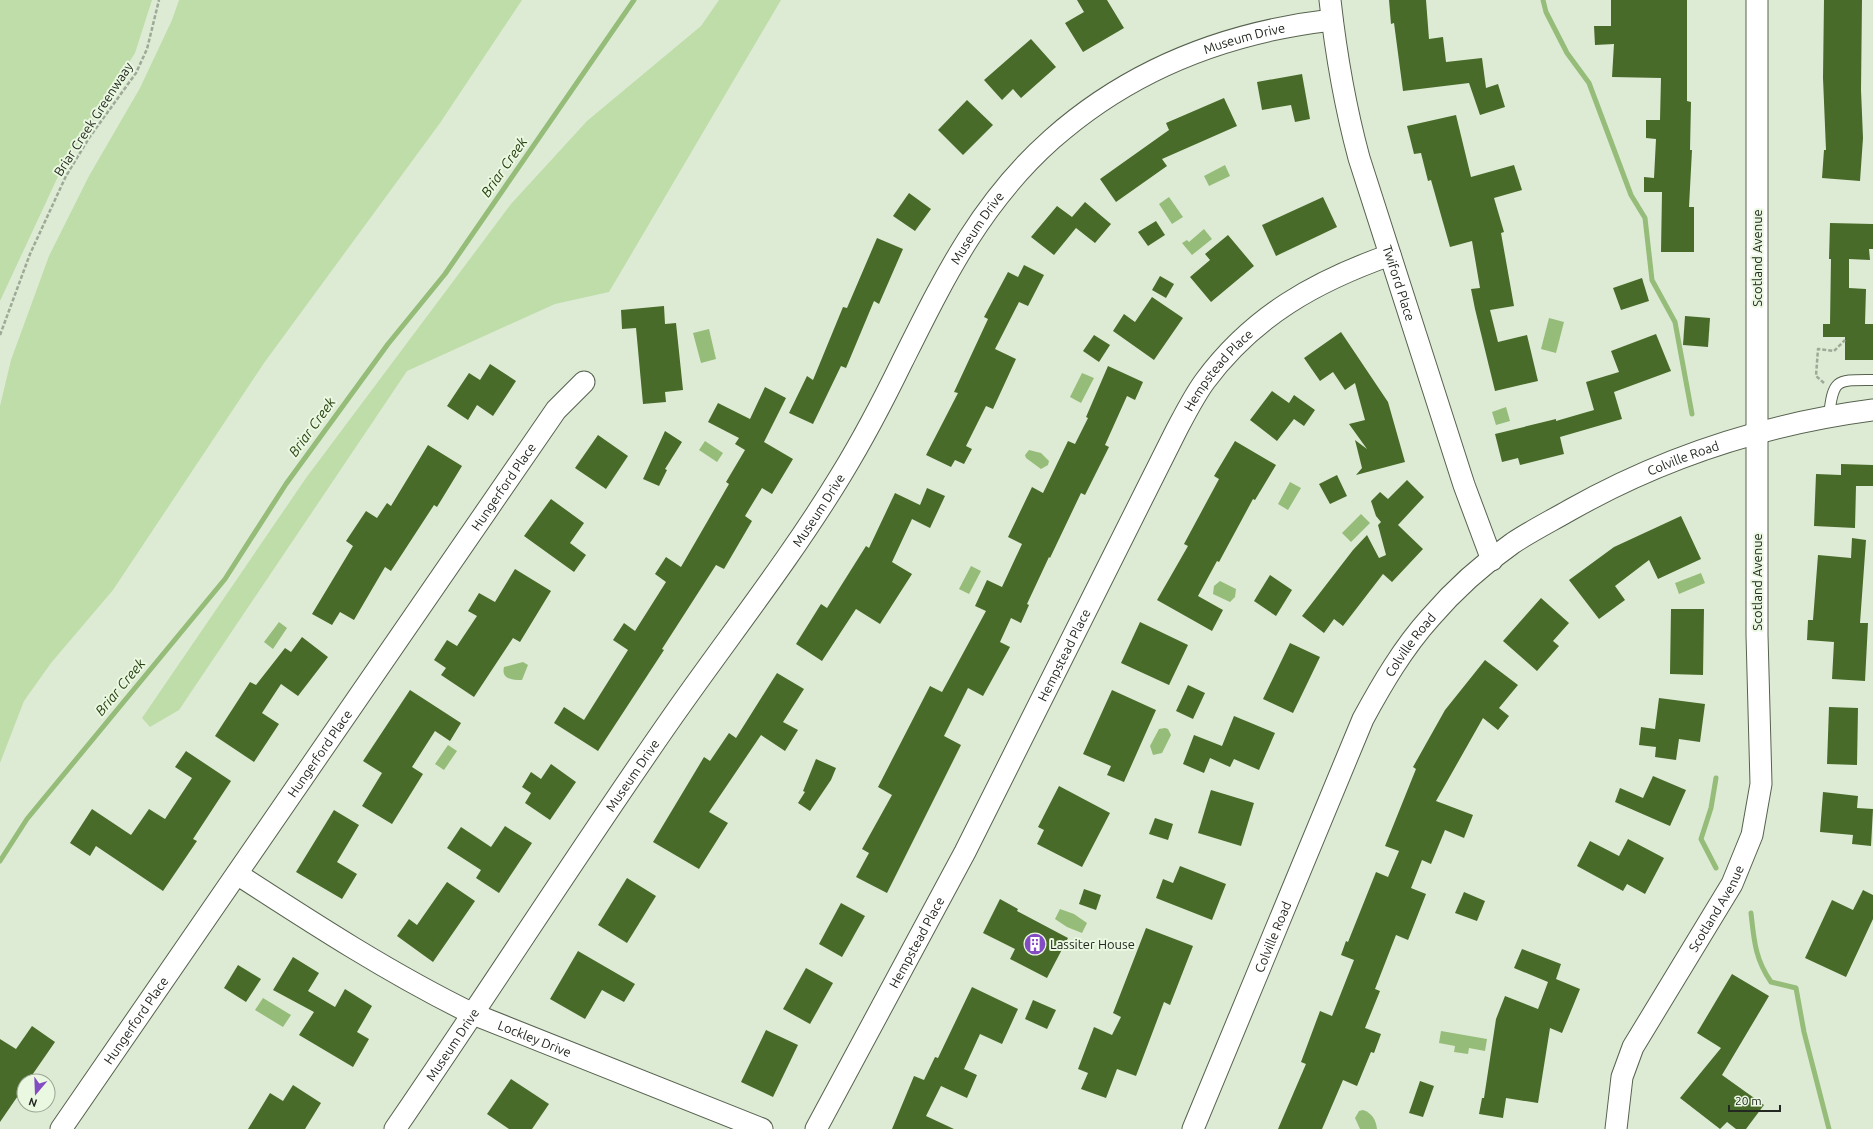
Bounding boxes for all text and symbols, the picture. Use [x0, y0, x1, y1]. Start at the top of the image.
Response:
street label: Museum Drive [1201, 20, 1286, 56]
street label: Briar Creek Greenwaay [51, 60, 135, 178]
water label: Briar Creek [478, 133, 531, 200]
street label: Museum Drive [948, 189, 1006, 266]
street label: Scotland Avenue [1750, 209, 1764, 307]
street label: Twiford Place [1380, 243, 1418, 323]
street label: Hempstead Place [1181, 326, 1255, 413]
water label: Briar Creek [285, 394, 339, 460]
street label: Colville Road [1645, 438, 1721, 478]
street label: Hungerford Place [468, 440, 538, 533]
street label: Museum Drive [790, 471, 847, 549]
street label: Scotland Avenue [1750, 533, 1764, 631]
street label: Hempstead Place [1035, 606, 1093, 703]
street label: Colville Road [1382, 610, 1438, 679]
water label: Briar Creek [92, 655, 149, 719]
street label: Hungerford Place [285, 707, 354, 800]
street label: Museum Drive [603, 737, 662, 814]
street label: Scotland Avenue [1686, 863, 1746, 954]
street label: Hempstead Place [886, 894, 947, 990]
street label: Colville Road [1252, 899, 1294, 974]
building icon: Lassiter House [1022, 931, 1048, 957]
place label: Lassiter House [1050, 937, 1135, 951]
street label: Hungerford Place [101, 974, 171, 1067]
street label: Museum Drive [423, 1006, 481, 1083]
street label: Lockley Drive [496, 1018, 573, 1059]
north arrow [16, 1073, 56, 1113]
scale bar [1729, 1087, 1780, 1113]
text: 20 m [1735, 1094, 1762, 1107]
text: N [27, 1095, 39, 1109]

